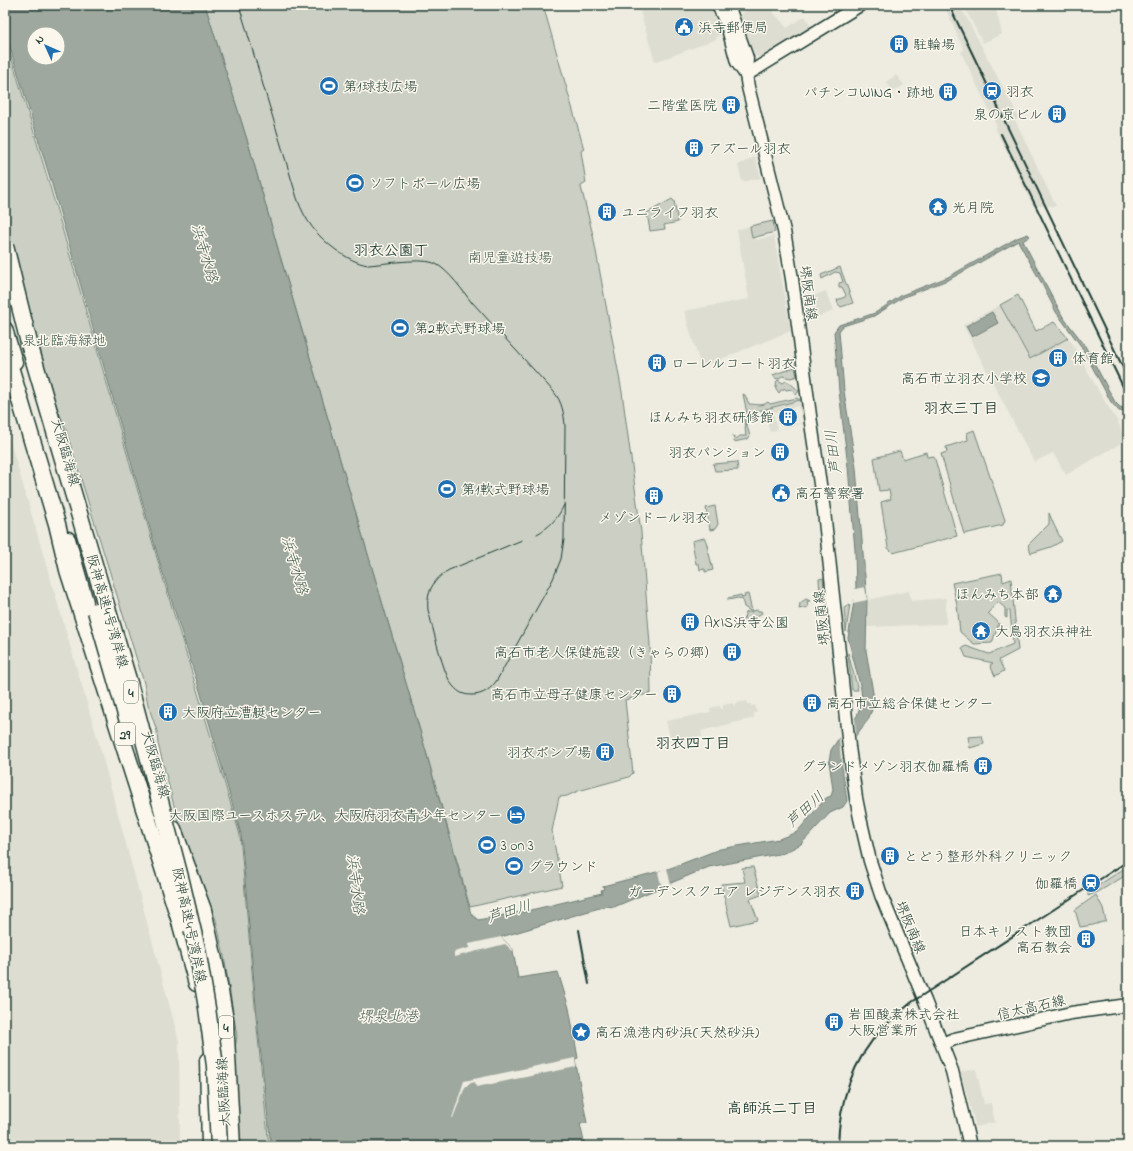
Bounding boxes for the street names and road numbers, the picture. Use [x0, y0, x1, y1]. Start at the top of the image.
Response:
street label: 堺阪南線 [793, 264, 822, 322]
street label: 大阪臨海線 [45, 416, 84, 489]
street label: 阪神高速4号湾岸線 [80, 552, 133, 671]
street label: 堺阪南線 [809, 589, 836, 647]
road number: 4 [124, 681, 138, 703]
road number: 29 [115, 723, 135, 745]
street label: 大阪臨海線 [135, 728, 174, 801]
street label: 阪神高速4号湾岸線 [166, 866, 211, 985]
street label: 堺阪南線 [889, 898, 930, 957]
street label: 信太高石線 [995, 990, 1068, 1027]
road number: 4 [219, 1016, 233, 1038]
street label: 大阪臨海線 [212, 1056, 237, 1127]

